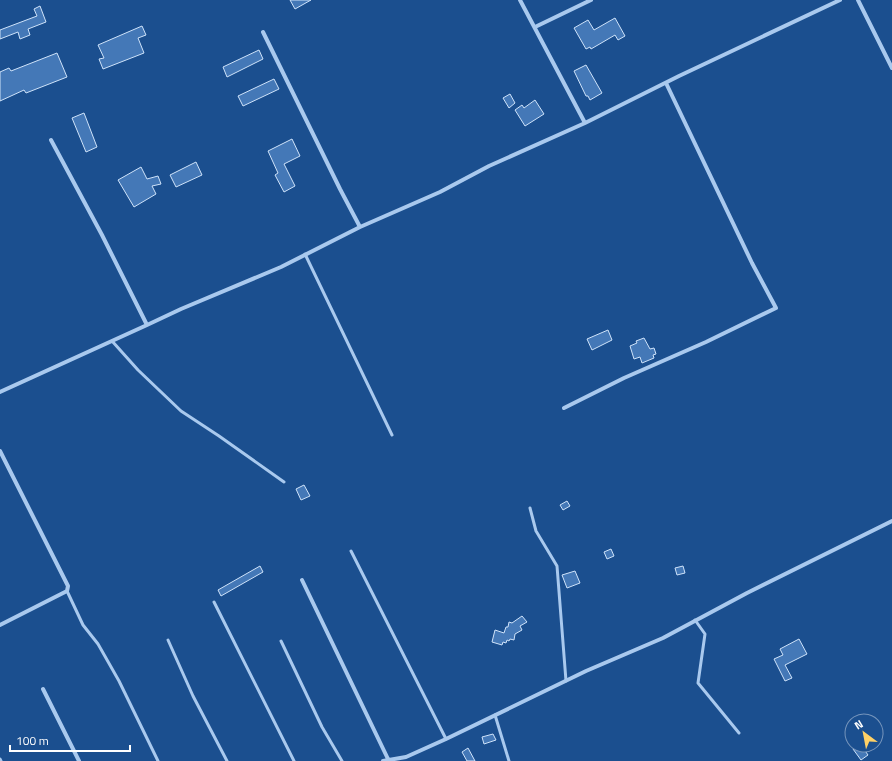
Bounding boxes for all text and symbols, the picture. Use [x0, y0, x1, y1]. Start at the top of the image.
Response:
north arrow [844, 713, 884, 753]
text: N [851, 716, 866, 733]
scale bar [10, 727, 130, 753]
text: 100 m [16, 731, 49, 750]

